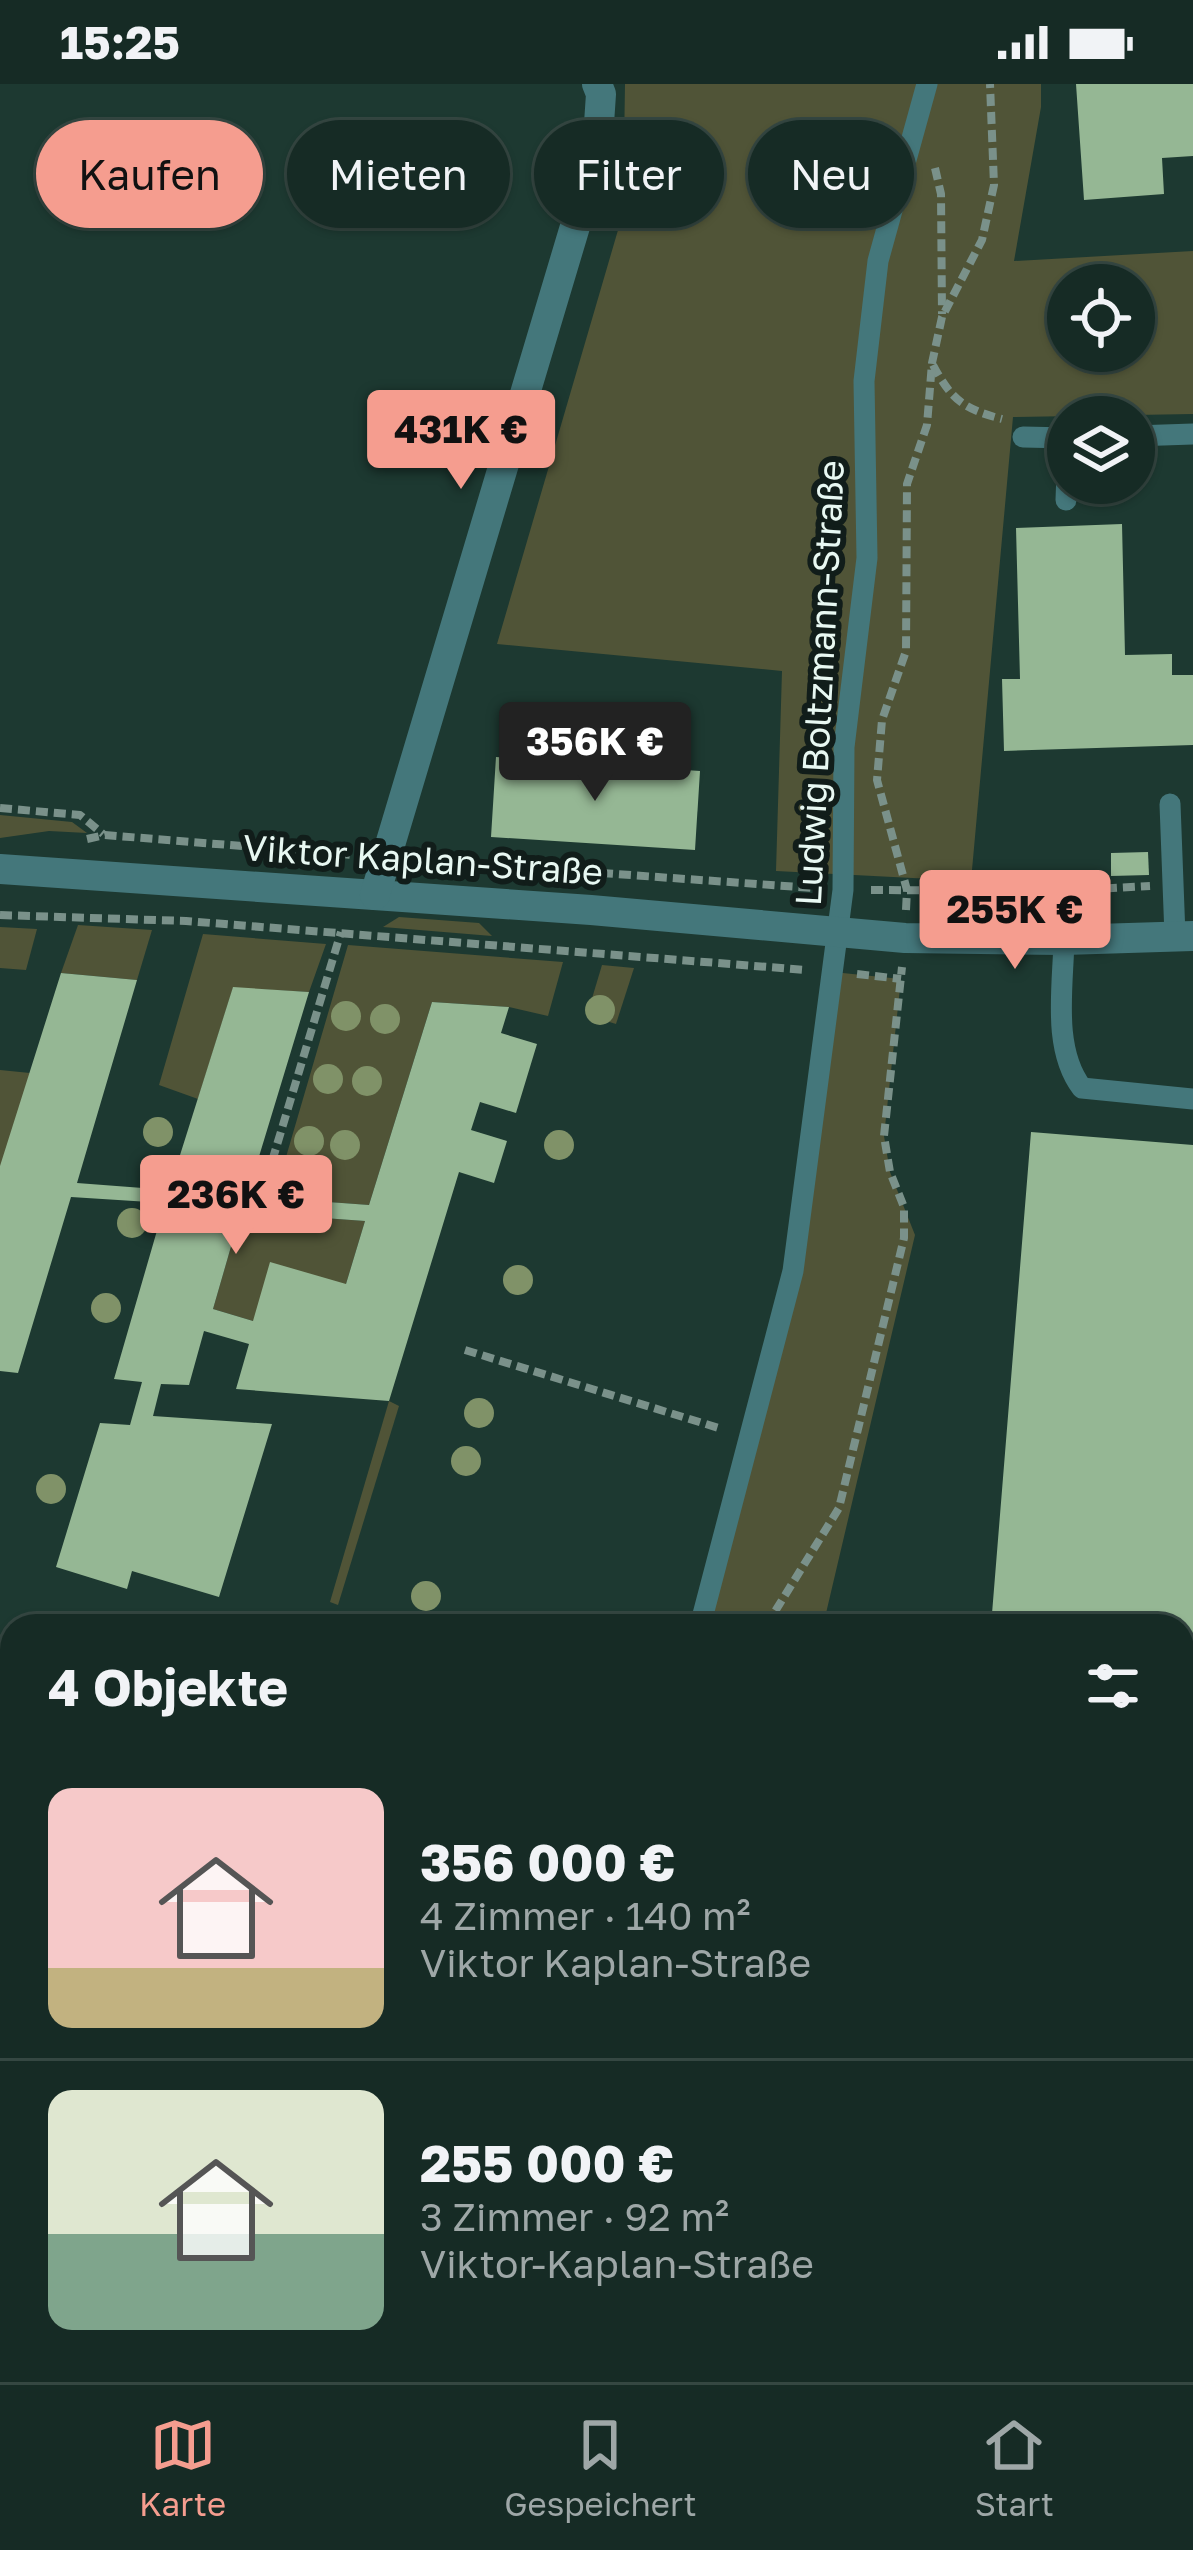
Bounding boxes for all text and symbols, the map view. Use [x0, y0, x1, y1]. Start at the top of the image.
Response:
text: 15:25 [60, 15, 180, 69]
chip: Kaufen [36, 120, 263, 228]
chip: Mieten [287, 120, 510, 228]
chip: Filter [534, 120, 724, 228]
chip: Neu [748, 120, 914, 228]
map controls [1047, 264, 1155, 504]
button: locate [1047, 264, 1155, 372]
pin: 431K € [363, 390, 559, 492]
button: layers [1047, 396, 1155, 504]
text: 431K € [394, 405, 528, 452]
street label: Ludwig Boltzmann-Straße [786, 459, 852, 907]
pin: 356K € [497, 702, 693, 804]
text: 356K € [526, 717, 664, 764]
street label: Viktor Kaplan-Straße [241, 825, 605, 893]
pin: 255K € [917, 870, 1113, 972]
text: 255K € [947, 885, 1083, 932]
pin: 236K € [138, 1155, 334, 1257]
text: 236K € [167, 1170, 305, 1217]
icon: filters [1080, 1653, 1146, 1719]
text: 4 Objekte [48, 1656, 288, 1717]
text: 356 000 € [420, 1831, 676, 1892]
icon: home [144, 1836, 288, 1980]
text: 4 Zimmer · 140 m² [420, 1892, 751, 1939]
text: Viktor Kaplan-Straße [420, 1939, 811, 1986]
text: 255 000 € [420, 2132, 674, 2193]
icon: home [144, 2138, 288, 2282]
text: 3 Zimmer · 92 m² [420, 2193, 729, 2240]
text: Viktor-Kaplan-Straße [420, 2240, 814, 2287]
tab: Karte [139, 2412, 226, 2523]
tab: Gespeichert [504, 2412, 697, 2523]
tab: Start [975, 2412, 1054, 2523]

